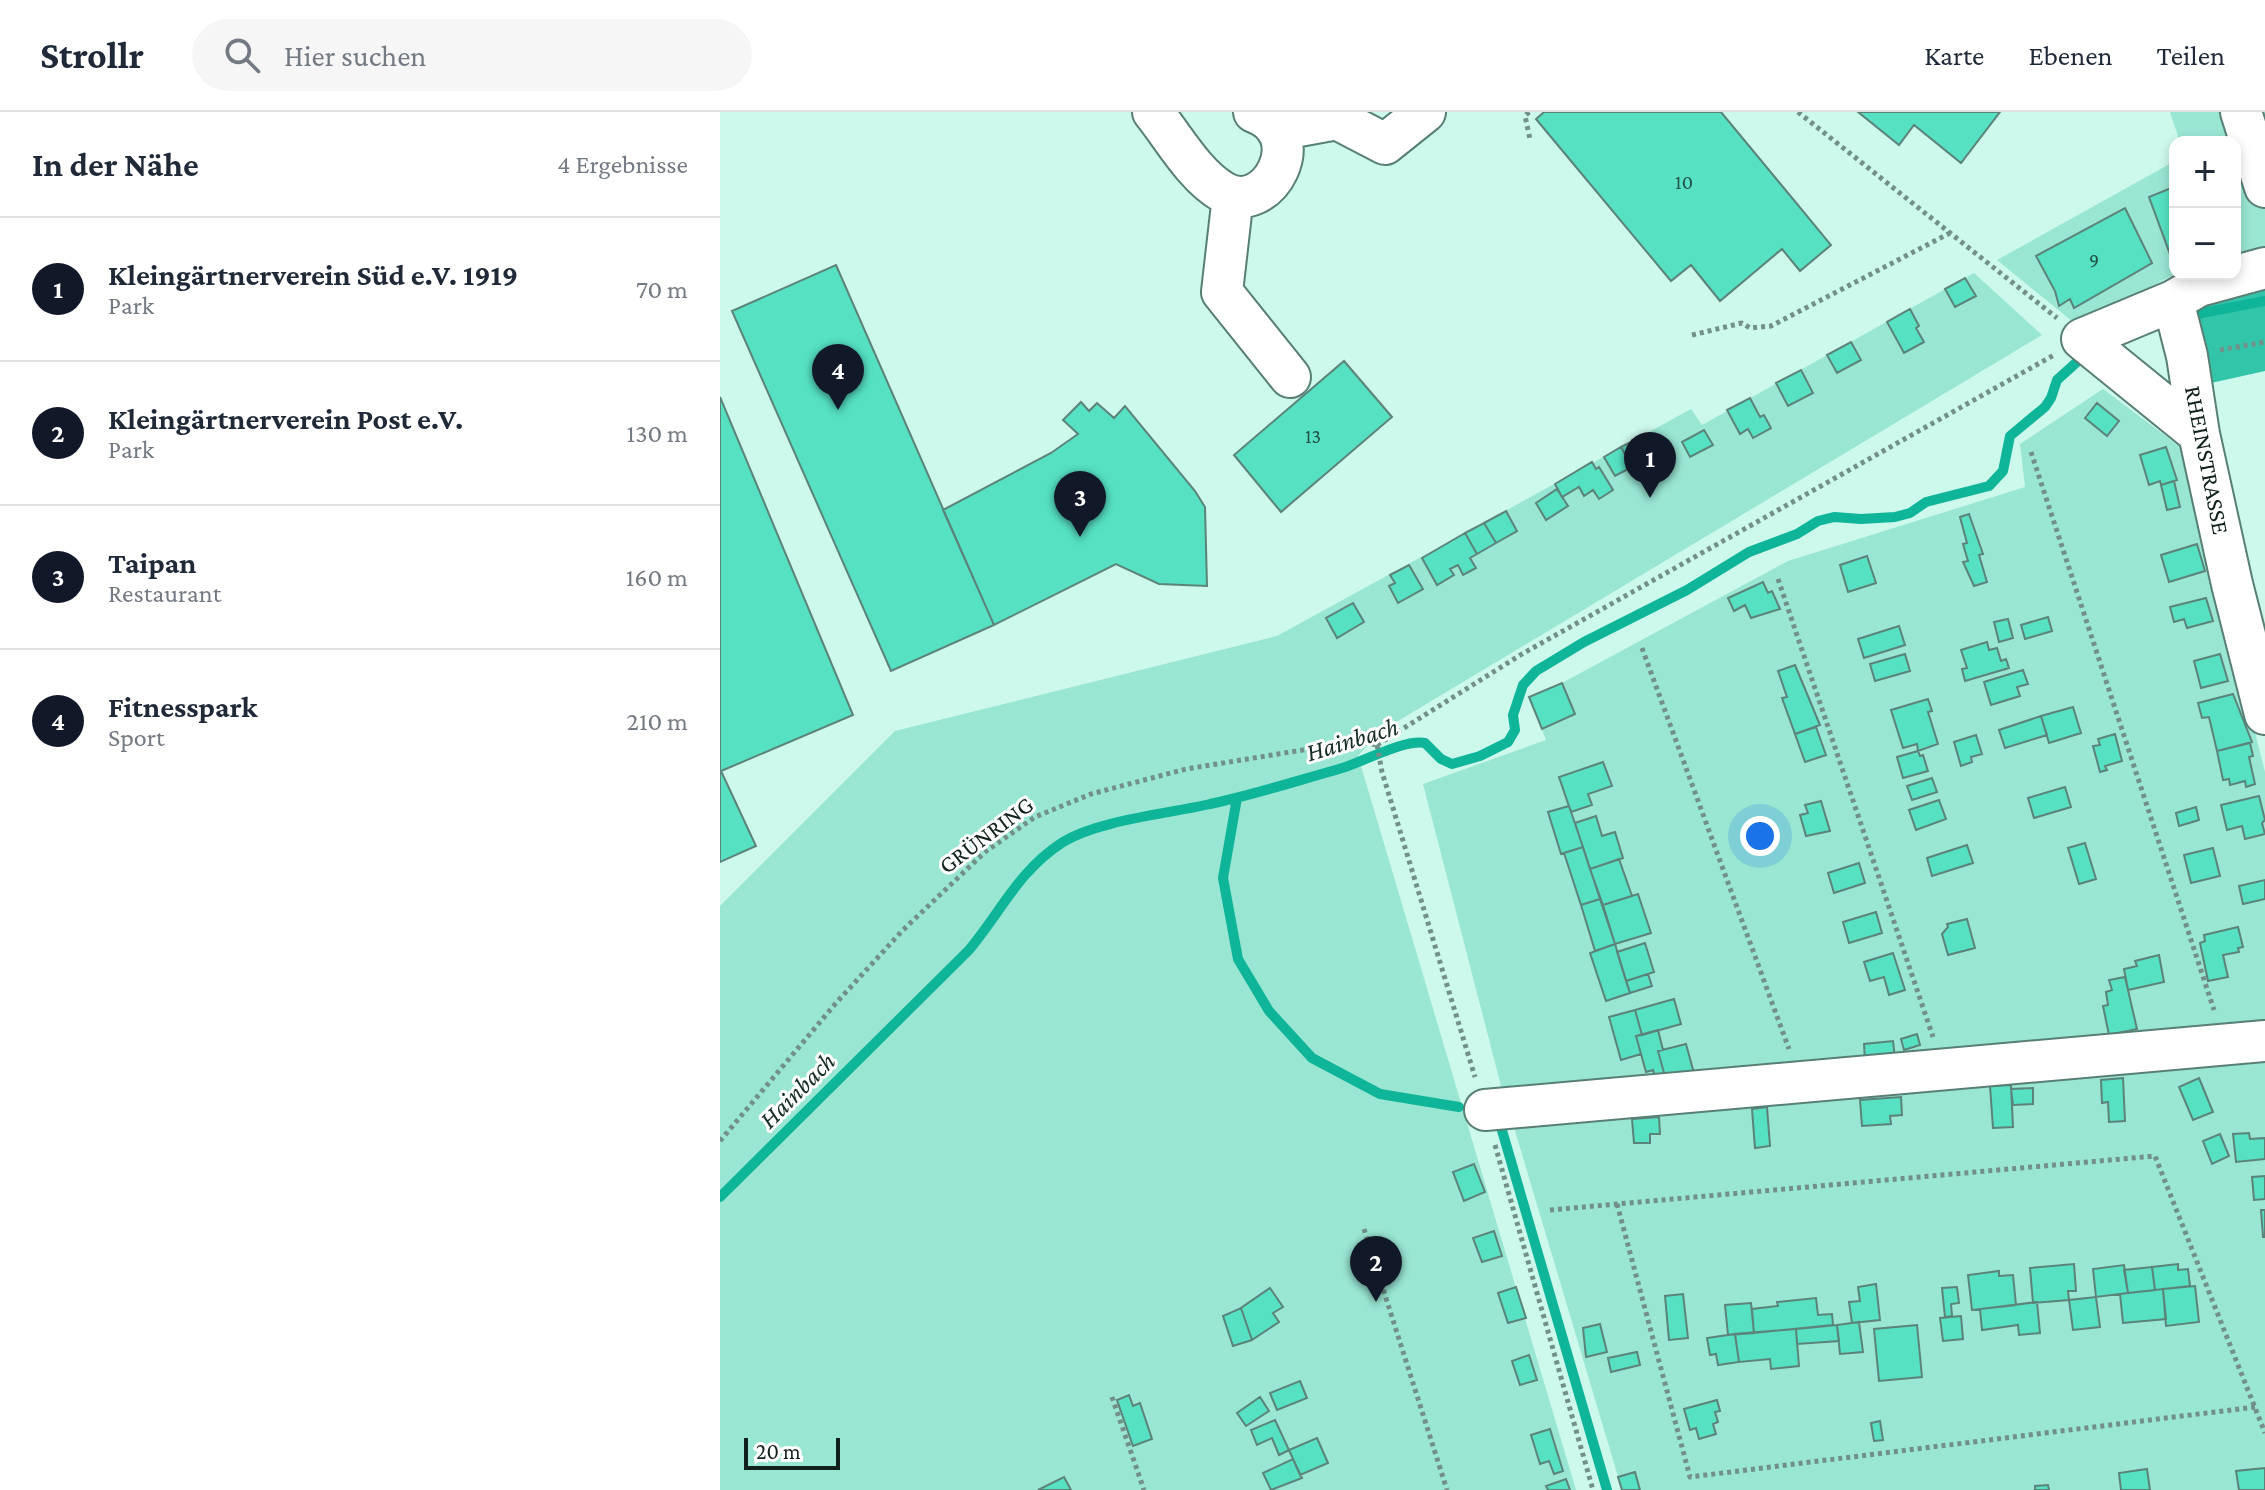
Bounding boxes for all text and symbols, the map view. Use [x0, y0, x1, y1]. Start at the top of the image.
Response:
search box [192, 19, 752, 91]
icon: search [220, 33, 264, 77]
text: Strollr [40, 34, 144, 76]
text: Hier suchen [284, 39, 426, 72]
text: Karte [1924, 40, 1984, 71]
text: Ebenen [2028, 40, 2113, 71]
text: Teilen [2157, 40, 2225, 71]
map controls [2169, 136, 2241, 280]
button: + [2169, 136, 2241, 208]
text: In der Nähe [32, 146, 199, 183]
text: 4 Ergebnisse [557, 150, 688, 179]
house number: 10 [1675, 171, 1693, 193]
button: − [2169, 208, 2241, 280]
house number: 9 [2089, 249, 2099, 271]
text: Kleingärtnerverein Süd e.V. 1919 [108, 258, 518, 291]
text: 1 [53, 275, 63, 304]
text: 70 m [636, 275, 688, 304]
text: Park [108, 291, 154, 320]
pin: 4 [812, 344, 864, 410]
street label: RHEINSTRASSE [2180, 383, 2235, 537]
text: Kleingärtnerverein Post e.V. [108, 402, 463, 435]
text: 2 [51, 419, 65, 448]
text: 130 m [627, 419, 688, 448]
house number: 13 [1305, 425, 1321, 447]
pin: 1 [1624, 432, 1676, 498]
text: Park [108, 435, 154, 464]
pin: 3 [1054, 471, 1106, 537]
text: Taipan [108, 546, 197, 579]
text: 3 [52, 563, 64, 592]
text: 160 m [626, 563, 688, 592]
text: Restaurant [108, 579, 221, 608]
text: Fitnesspark [108, 690, 258, 723]
text: 4 [51, 707, 65, 736]
text: 210 m [627, 707, 688, 736]
water label: Hainbach [1303, 712, 1402, 767]
text: Sport [108, 723, 165, 752]
street label: GRÜNRING [933, 790, 1038, 879]
your location [1740, 816, 1780, 856]
water label: Hainbach [754, 1047, 841, 1134]
pin: 2 [1350, 1236, 1402, 1302]
scale bar [744, 1434, 840, 1470]
text: 20 m [756, 1439, 801, 1464]

